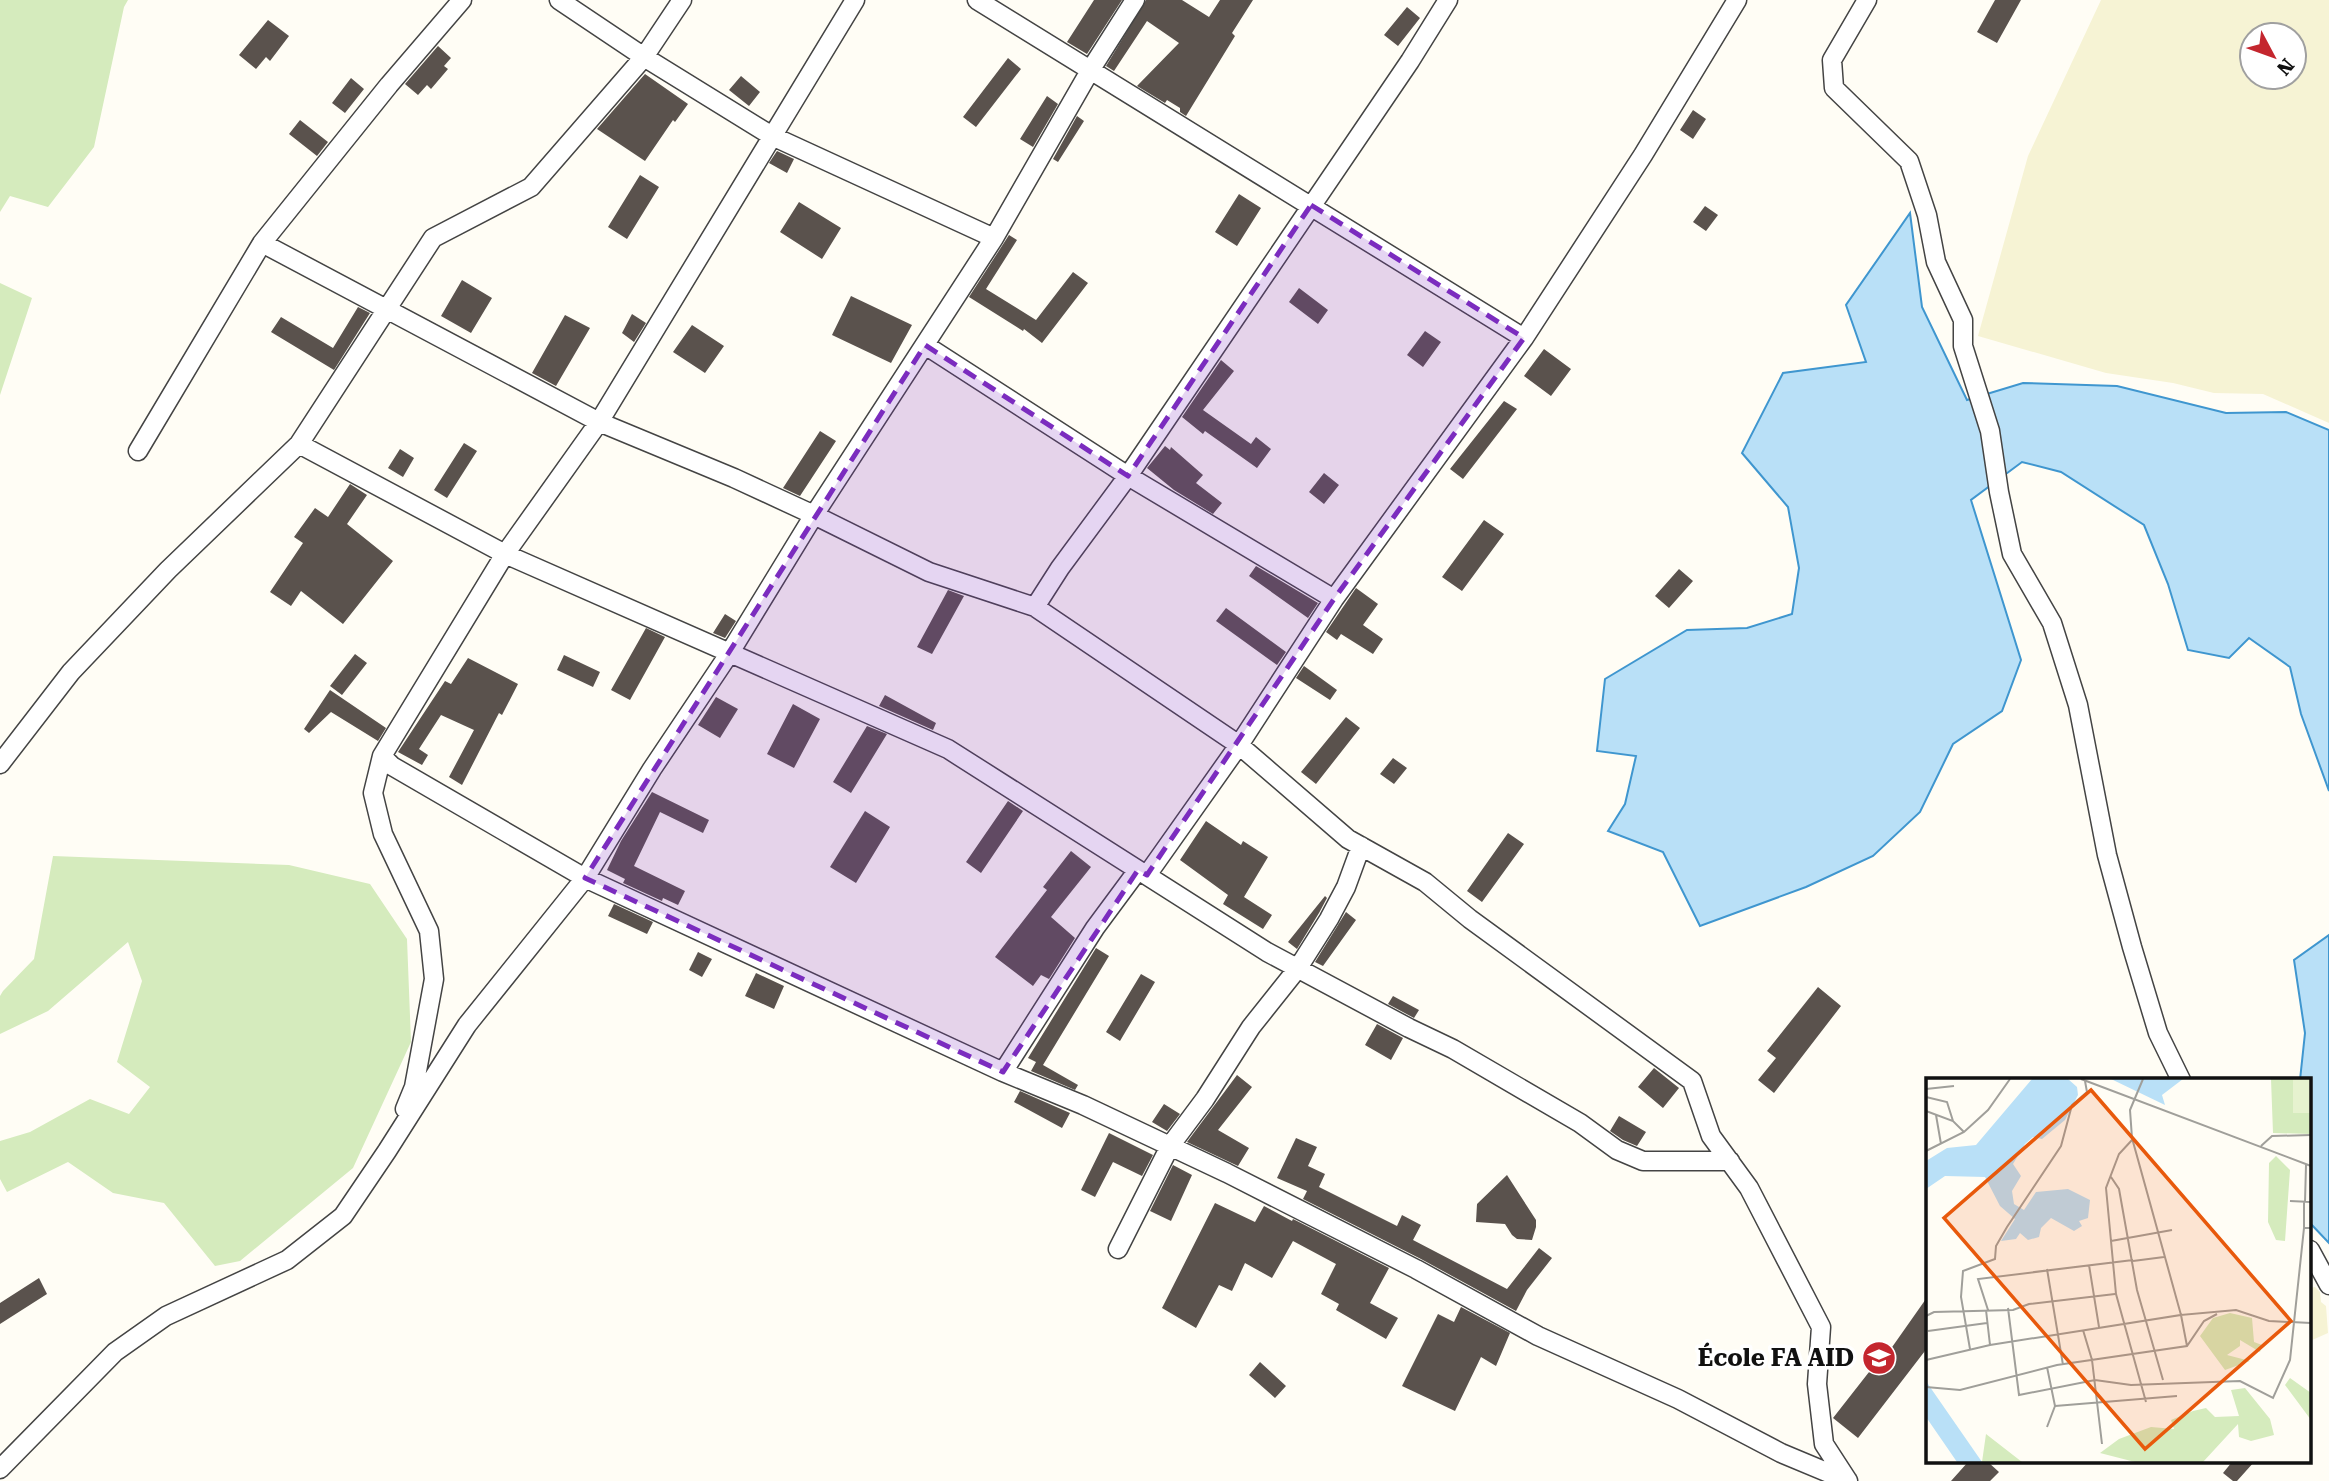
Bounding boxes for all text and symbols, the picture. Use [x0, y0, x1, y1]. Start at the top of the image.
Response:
north arrow [2238, 21, 2308, 91]
text: N [2272, 54, 2299, 80]
inset map [1926, 1078, 2312, 1464]
school or university icon: École FA AID [1860, 1339, 1898, 1377]
place label: École FA AID [1698, 1342, 1854, 1372]

